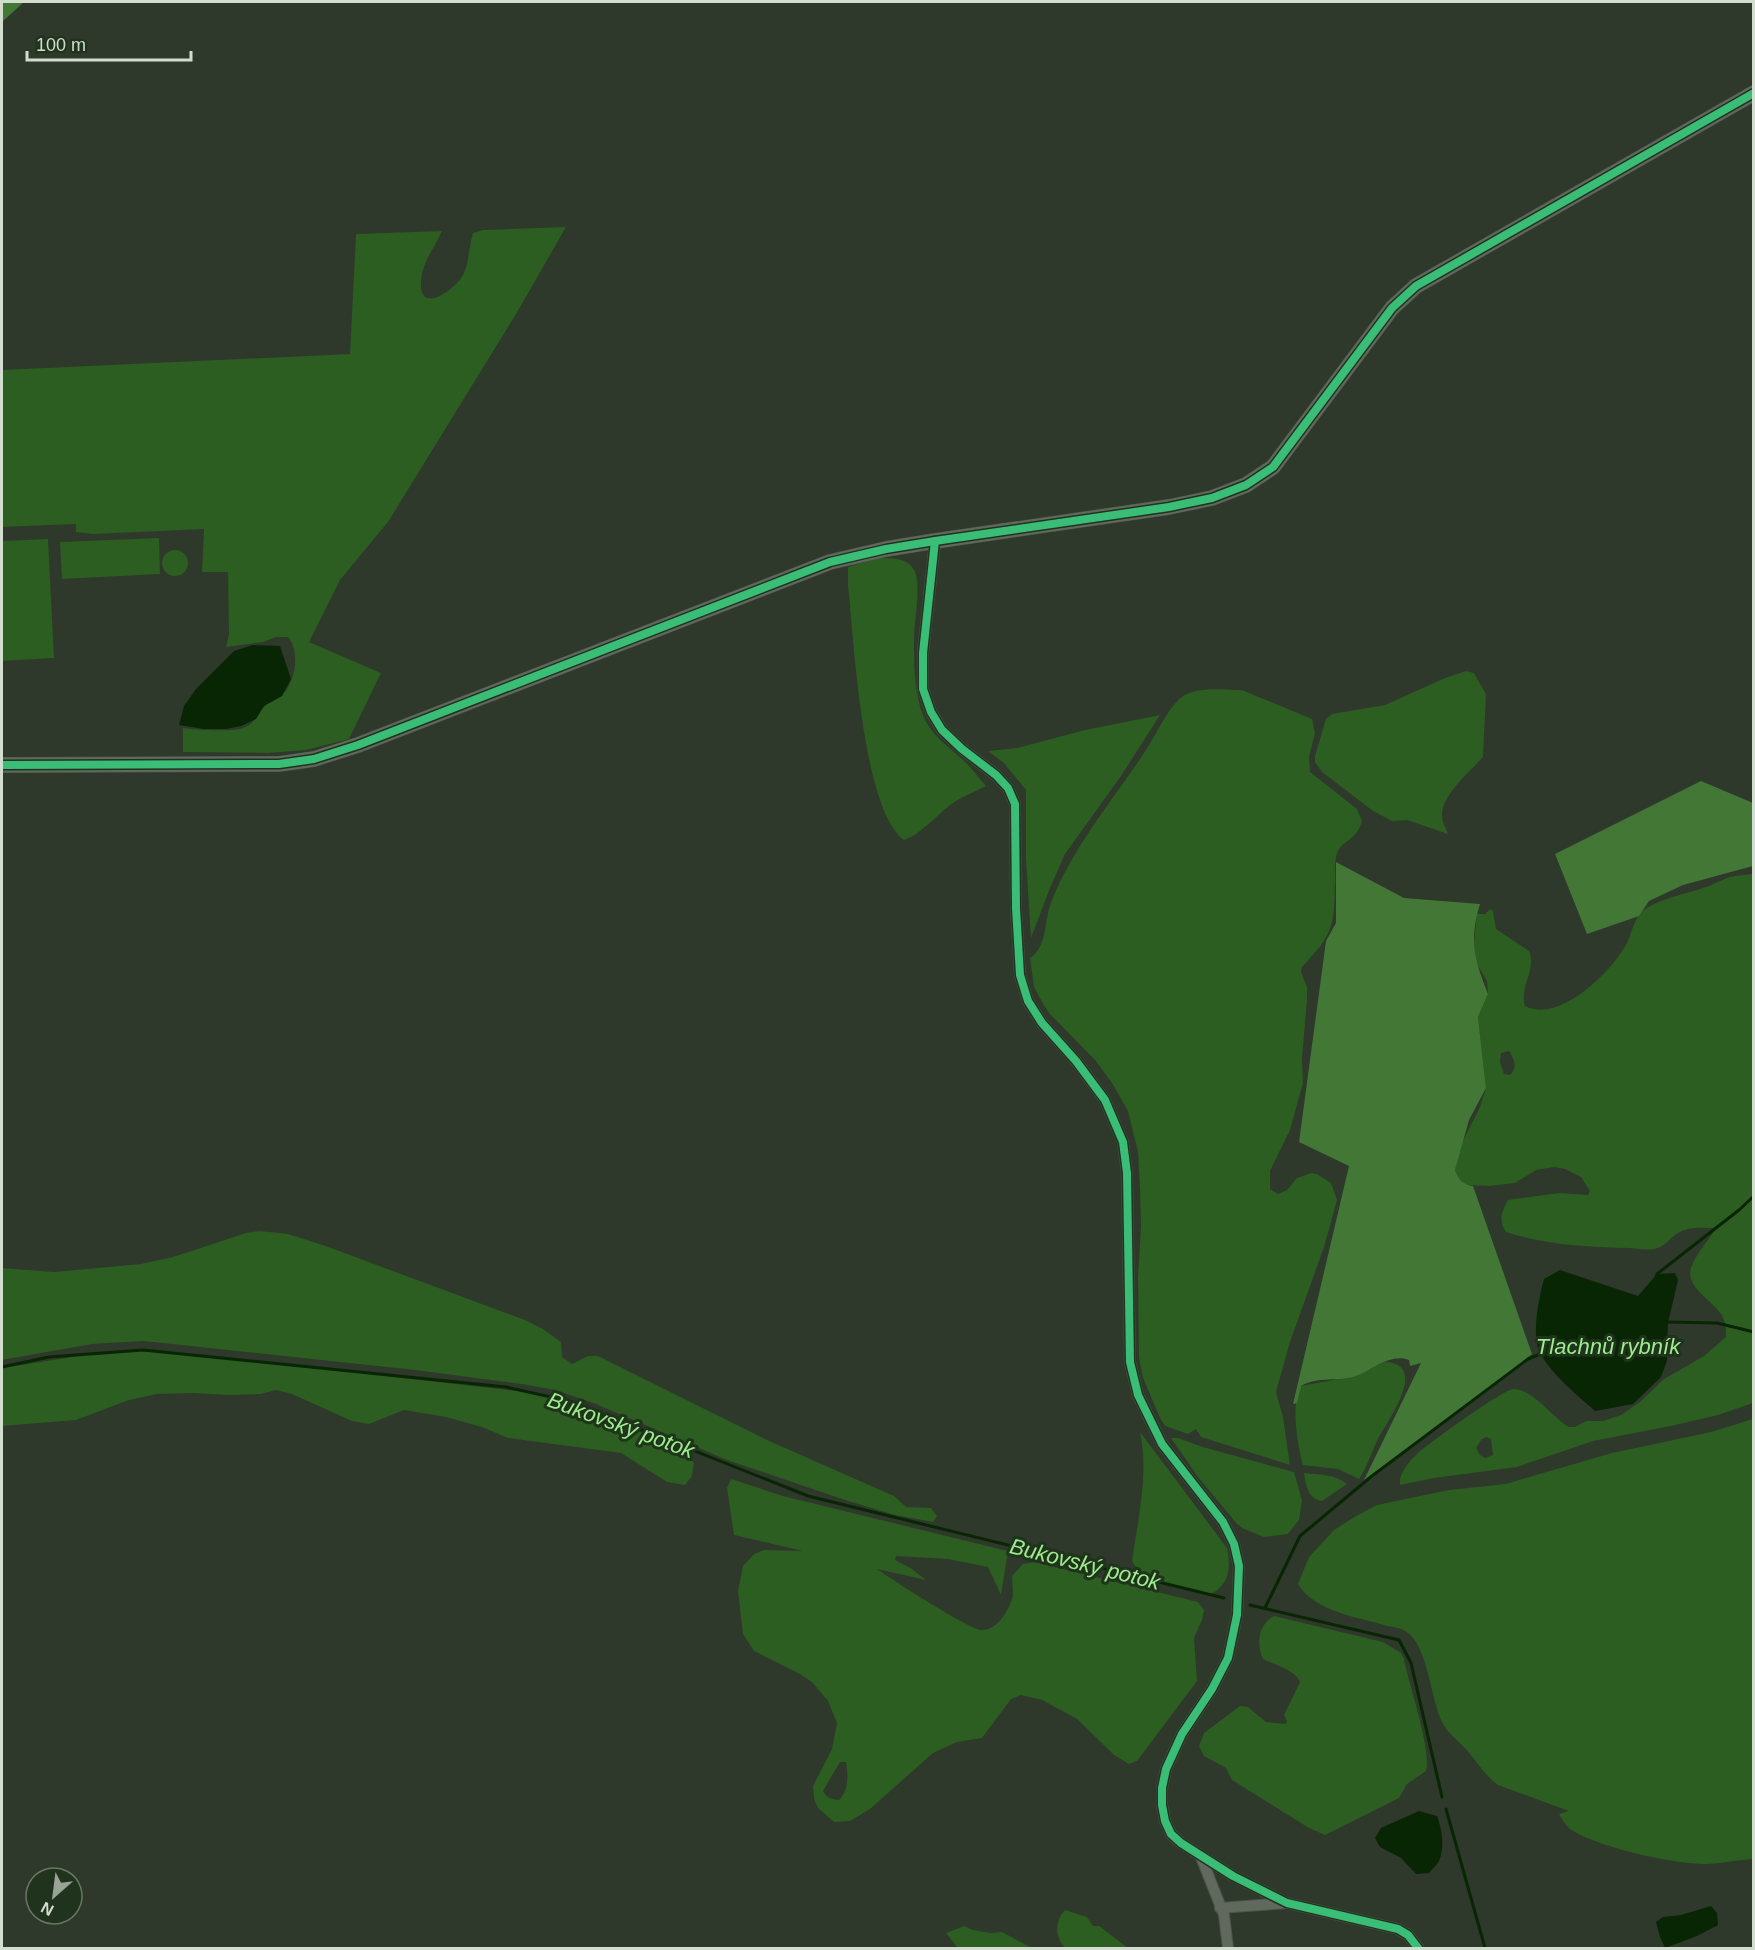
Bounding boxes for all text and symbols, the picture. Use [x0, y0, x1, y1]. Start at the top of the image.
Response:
scale bar [27, 24, 190, 62]
text: 100 m [36, 35, 86, 55]
water label: Tlachnů rybník [1536, 1334, 1681, 1359]
water label: Bukovský potok [544, 1387, 699, 1463]
water label: Bukovský potok [1007, 1533, 1164, 1595]
north arrow [24, 1866, 84, 1926]
text: N [38, 1899, 56, 1919]

